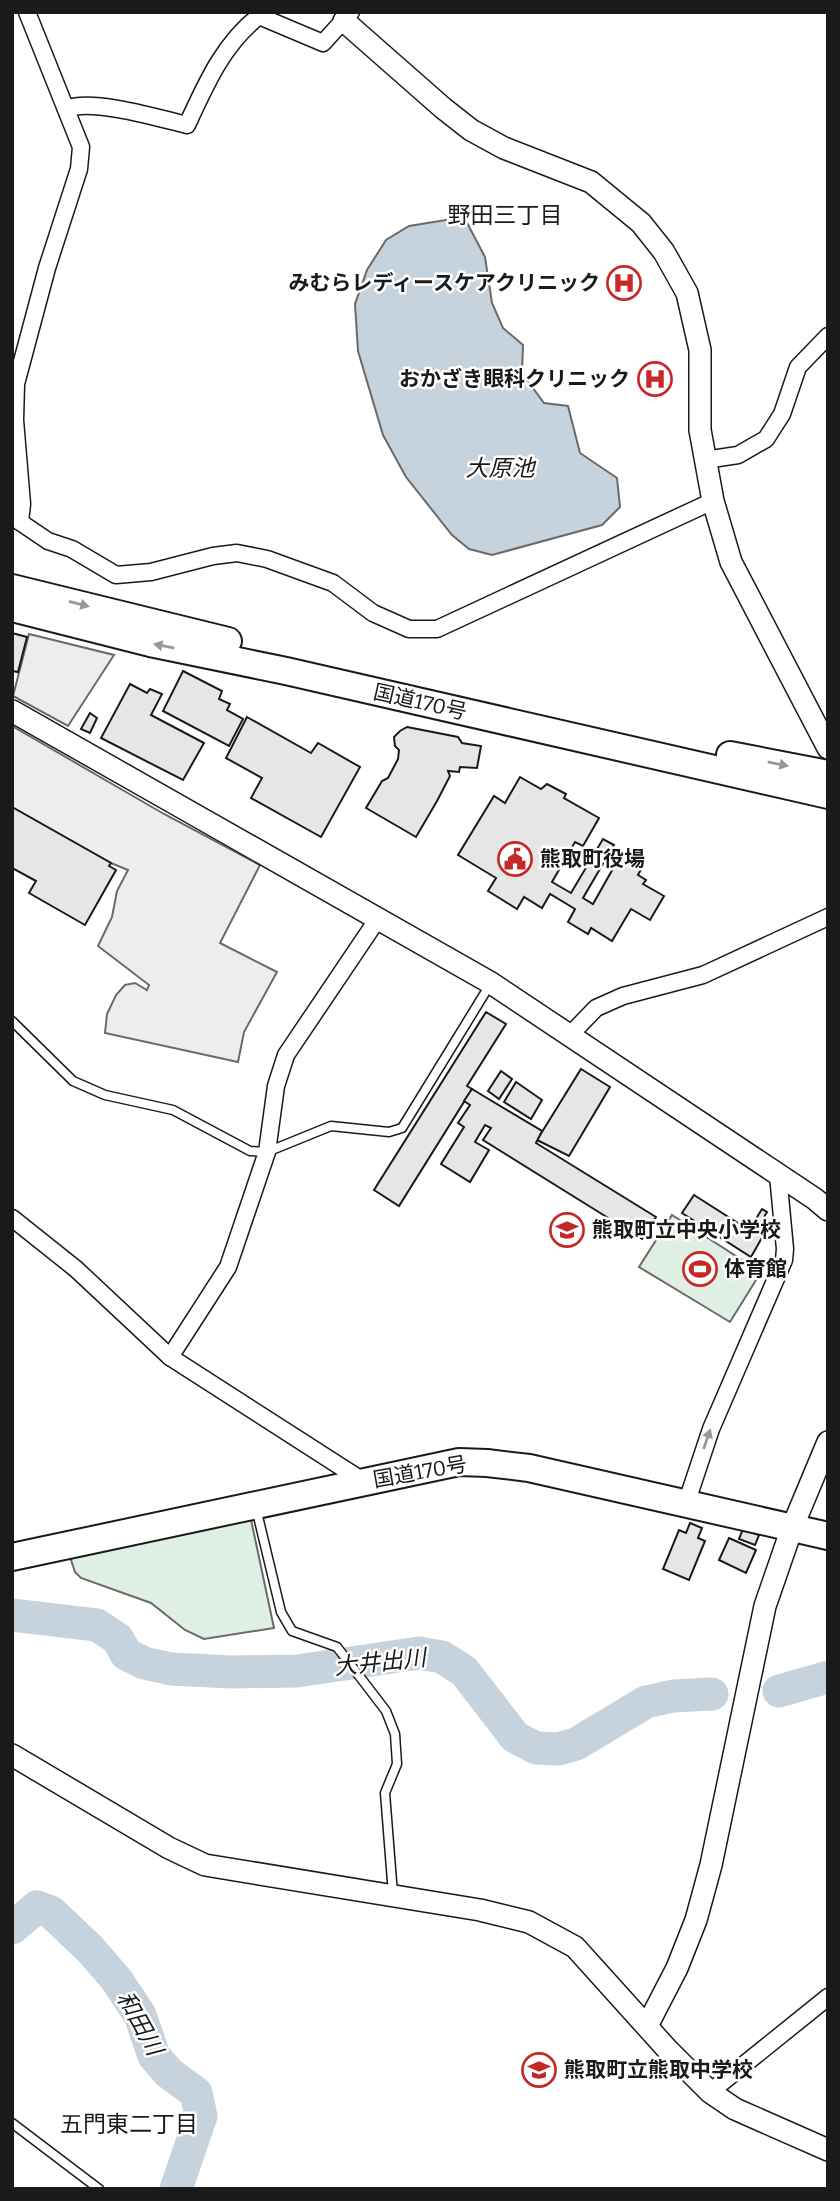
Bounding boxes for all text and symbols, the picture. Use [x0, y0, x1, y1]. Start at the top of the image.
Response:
district label: 野田三丁目 [448, 201, 563, 229]
hospital icon: みむらレディースケアクリニック [605, 264, 643, 302]
place label: みむらレディースケアクリニック [289, 270, 600, 296]
hospital icon: おかざき眼科クリニック [636, 360, 674, 398]
place label: おかざき眼科クリニック [399, 366, 630, 392]
water label: 大原池 [466, 454, 537, 482]
one-way arrow [68, 598, 90, 609]
one-way arrow [153, 640, 175, 651]
street label: 国道170号 [371, 679, 469, 725]
one-way arrow [767, 759, 789, 770]
public building icon: 熊取町役場 [496, 840, 534, 878]
place label: 熊取町役場 [540, 846, 645, 872]
school or university icon: 熊取町立中央小学校 [548, 1211, 586, 1249]
place label: 熊取町立中央小学校 [592, 1217, 781, 1243]
sports icon: 体育館 [681, 1250, 719, 1288]
place label: 体育館 [724, 1256, 787, 1282]
one-way arrow [702, 1428, 713, 1449]
street label: 国道170号 [371, 1451, 469, 1493]
water label: 大井出川 [333, 1643, 430, 1681]
water label: 和田川 [111, 1986, 170, 2063]
school or university icon: 熊取町立熊取中学校 [520, 2051, 558, 2089]
place label: 熊取町立熊取中学校 [564, 2057, 753, 2083]
district label: 五門東二丁目 [60, 2110, 198, 2138]

